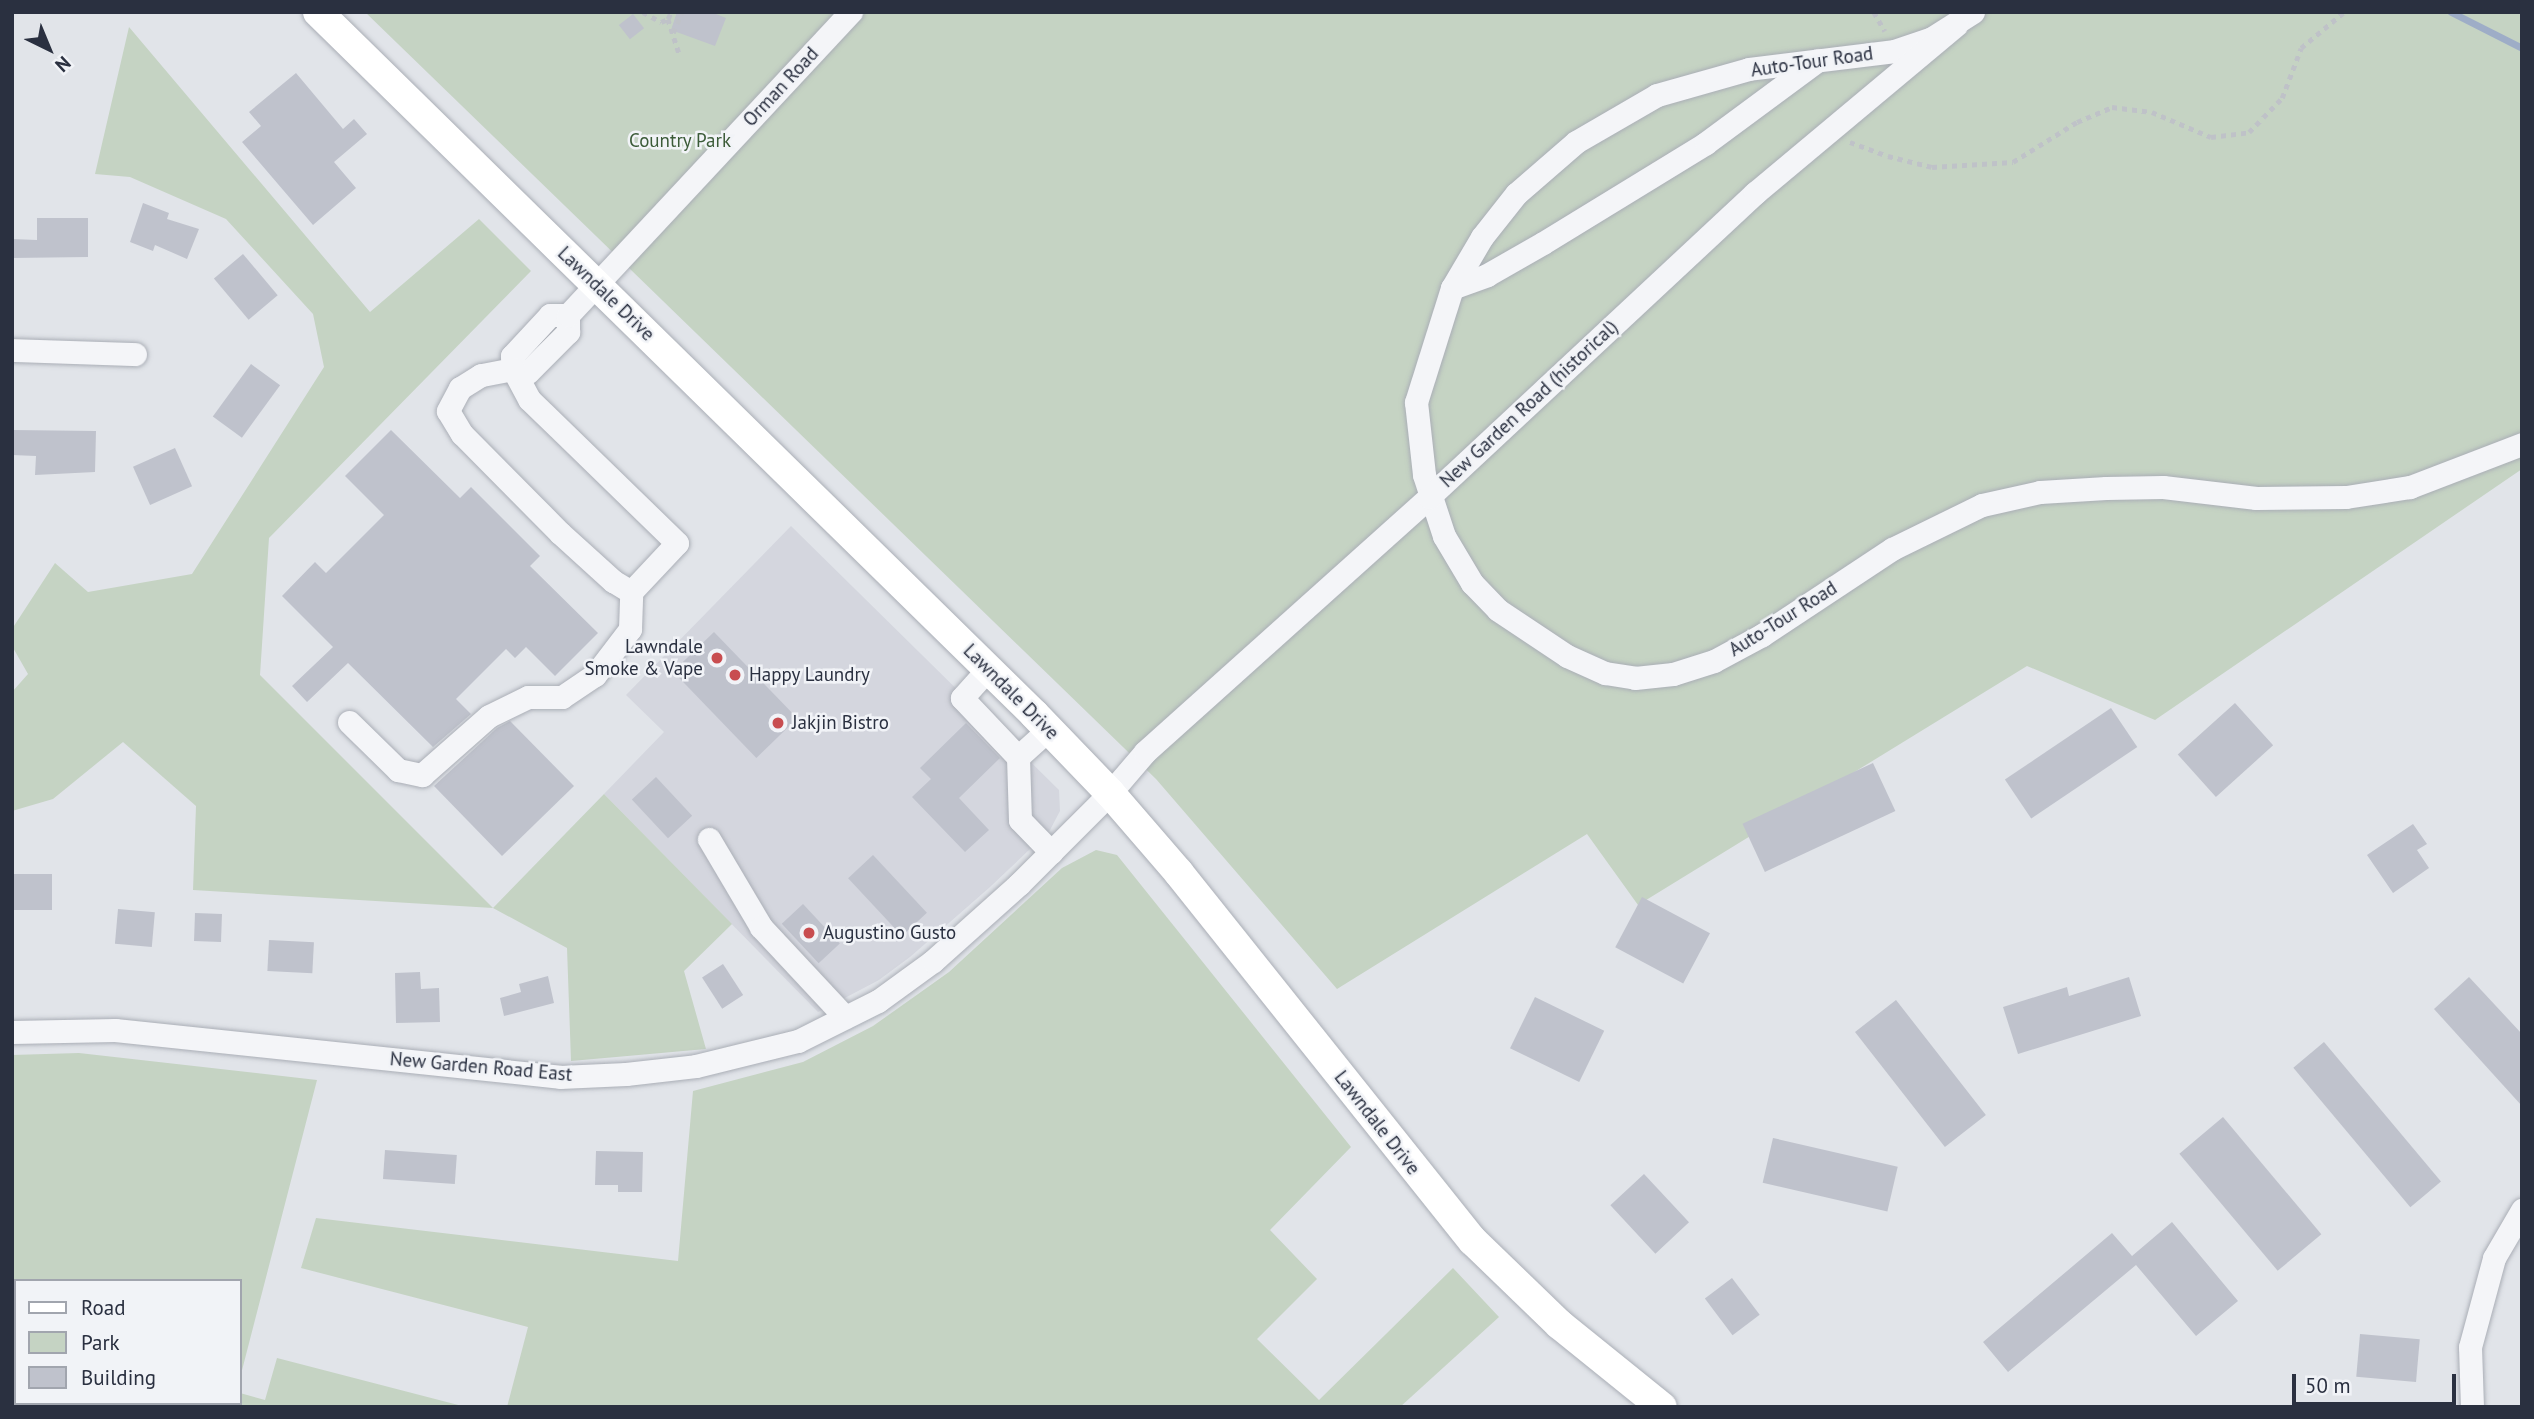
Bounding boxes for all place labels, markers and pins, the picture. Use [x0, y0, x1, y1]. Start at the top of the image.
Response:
place label: Lawndale Smoke & Vape [584, 636, 703, 680]
marker: Lawndale Smoke & Vape [709, 650, 725, 666]
place label: Happy Laundry [749, 664, 870, 686]
marker: Happy Laundry [727, 667, 743, 683]
place label: Jakjin Bistro [792, 712, 889, 734]
marker: Jakjin Bistro [770, 715, 786, 731]
place label: Augustino Gusto [823, 922, 956, 944]
marker: Augustino Gusto [801, 925, 817, 941]

